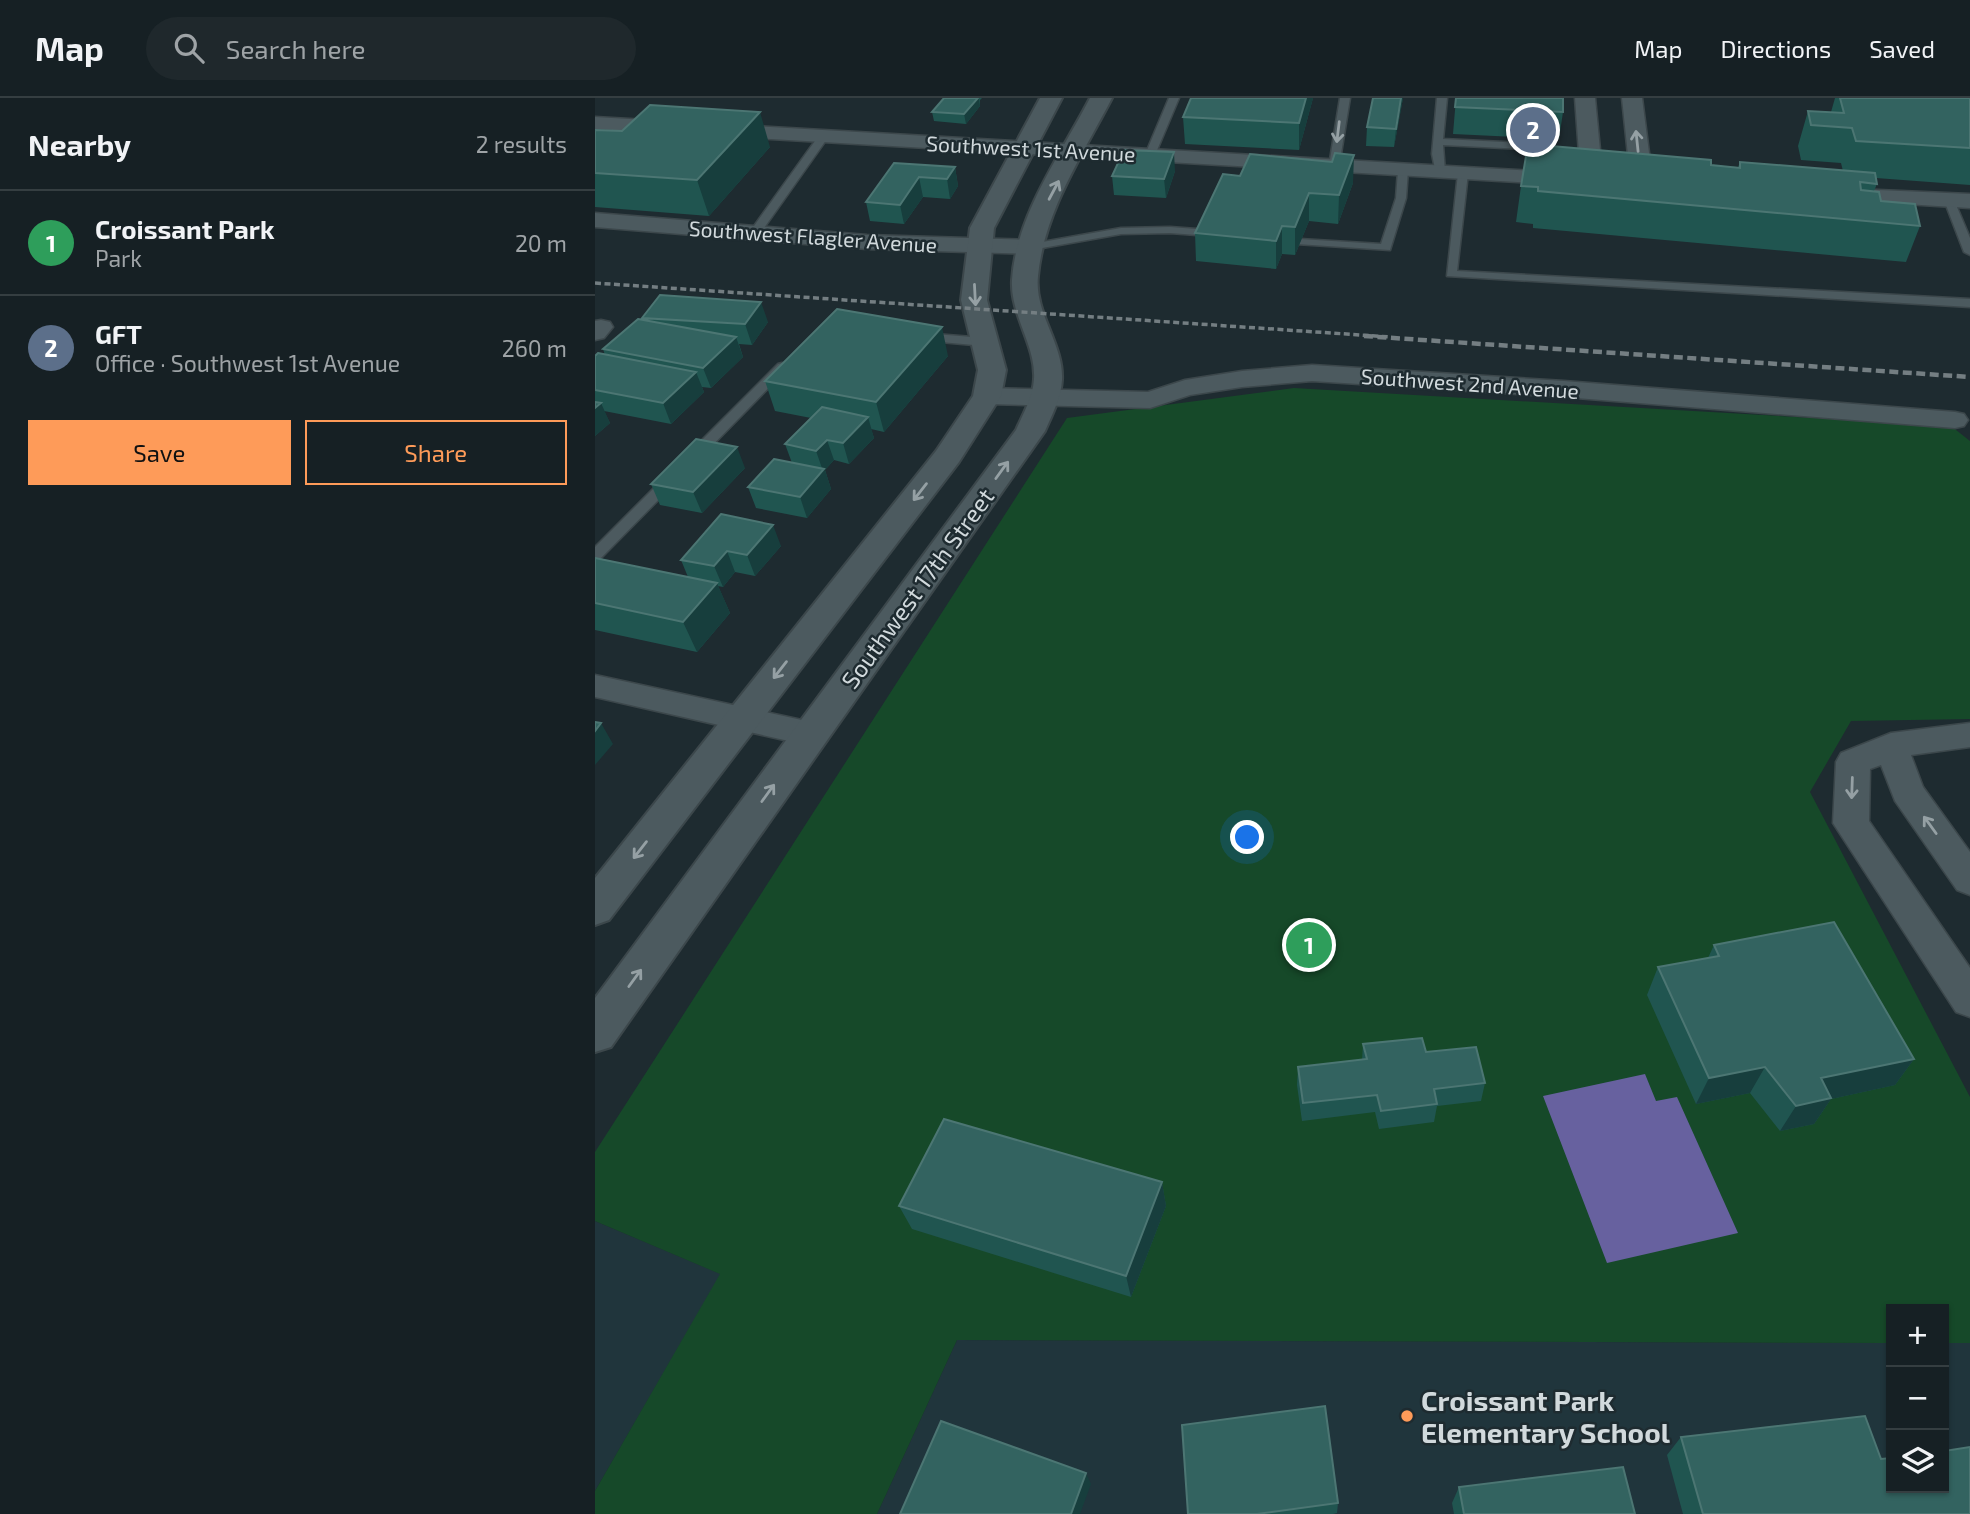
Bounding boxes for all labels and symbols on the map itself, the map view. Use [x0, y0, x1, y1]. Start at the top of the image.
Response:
pin: 2 [1510, 104, 1556, 156]
one-way arrow [1332, 120, 1345, 143]
street label: Southwest 1st Avenue [926, 130, 1136, 166]
one-way arrow [1630, 130, 1643, 153]
one-way arrow [1048, 180, 1062, 201]
street label: Southwest Flagler Avenue [688, 215, 938, 257]
one-way arrow [969, 284, 982, 306]
street label: Southwest 2nd Avenue [1360, 363, 1580, 403]
one-way arrow [995, 461, 1009, 480]
street label: Southwest 17th Street [835, 482, 999, 694]
one-way arrow [913, 482, 928, 500]
one-way arrow [772, 661, 787, 679]
one-way arrow [1845, 776, 1858, 799]
one-way arrow [761, 784, 775, 803]
one-way arrow [1923, 816, 1937, 835]
your location [1230, 820, 1264, 854]
one-way arrow [632, 840, 647, 859]
pin: 1 [1286, 919, 1332, 971]
one-way arrow [628, 969, 642, 988]
place label: Croissant Park Elementary School [1421, 1383, 1671, 1449]
marker: Croissant Park Elementary School [1399, 1408, 1415, 1424]

